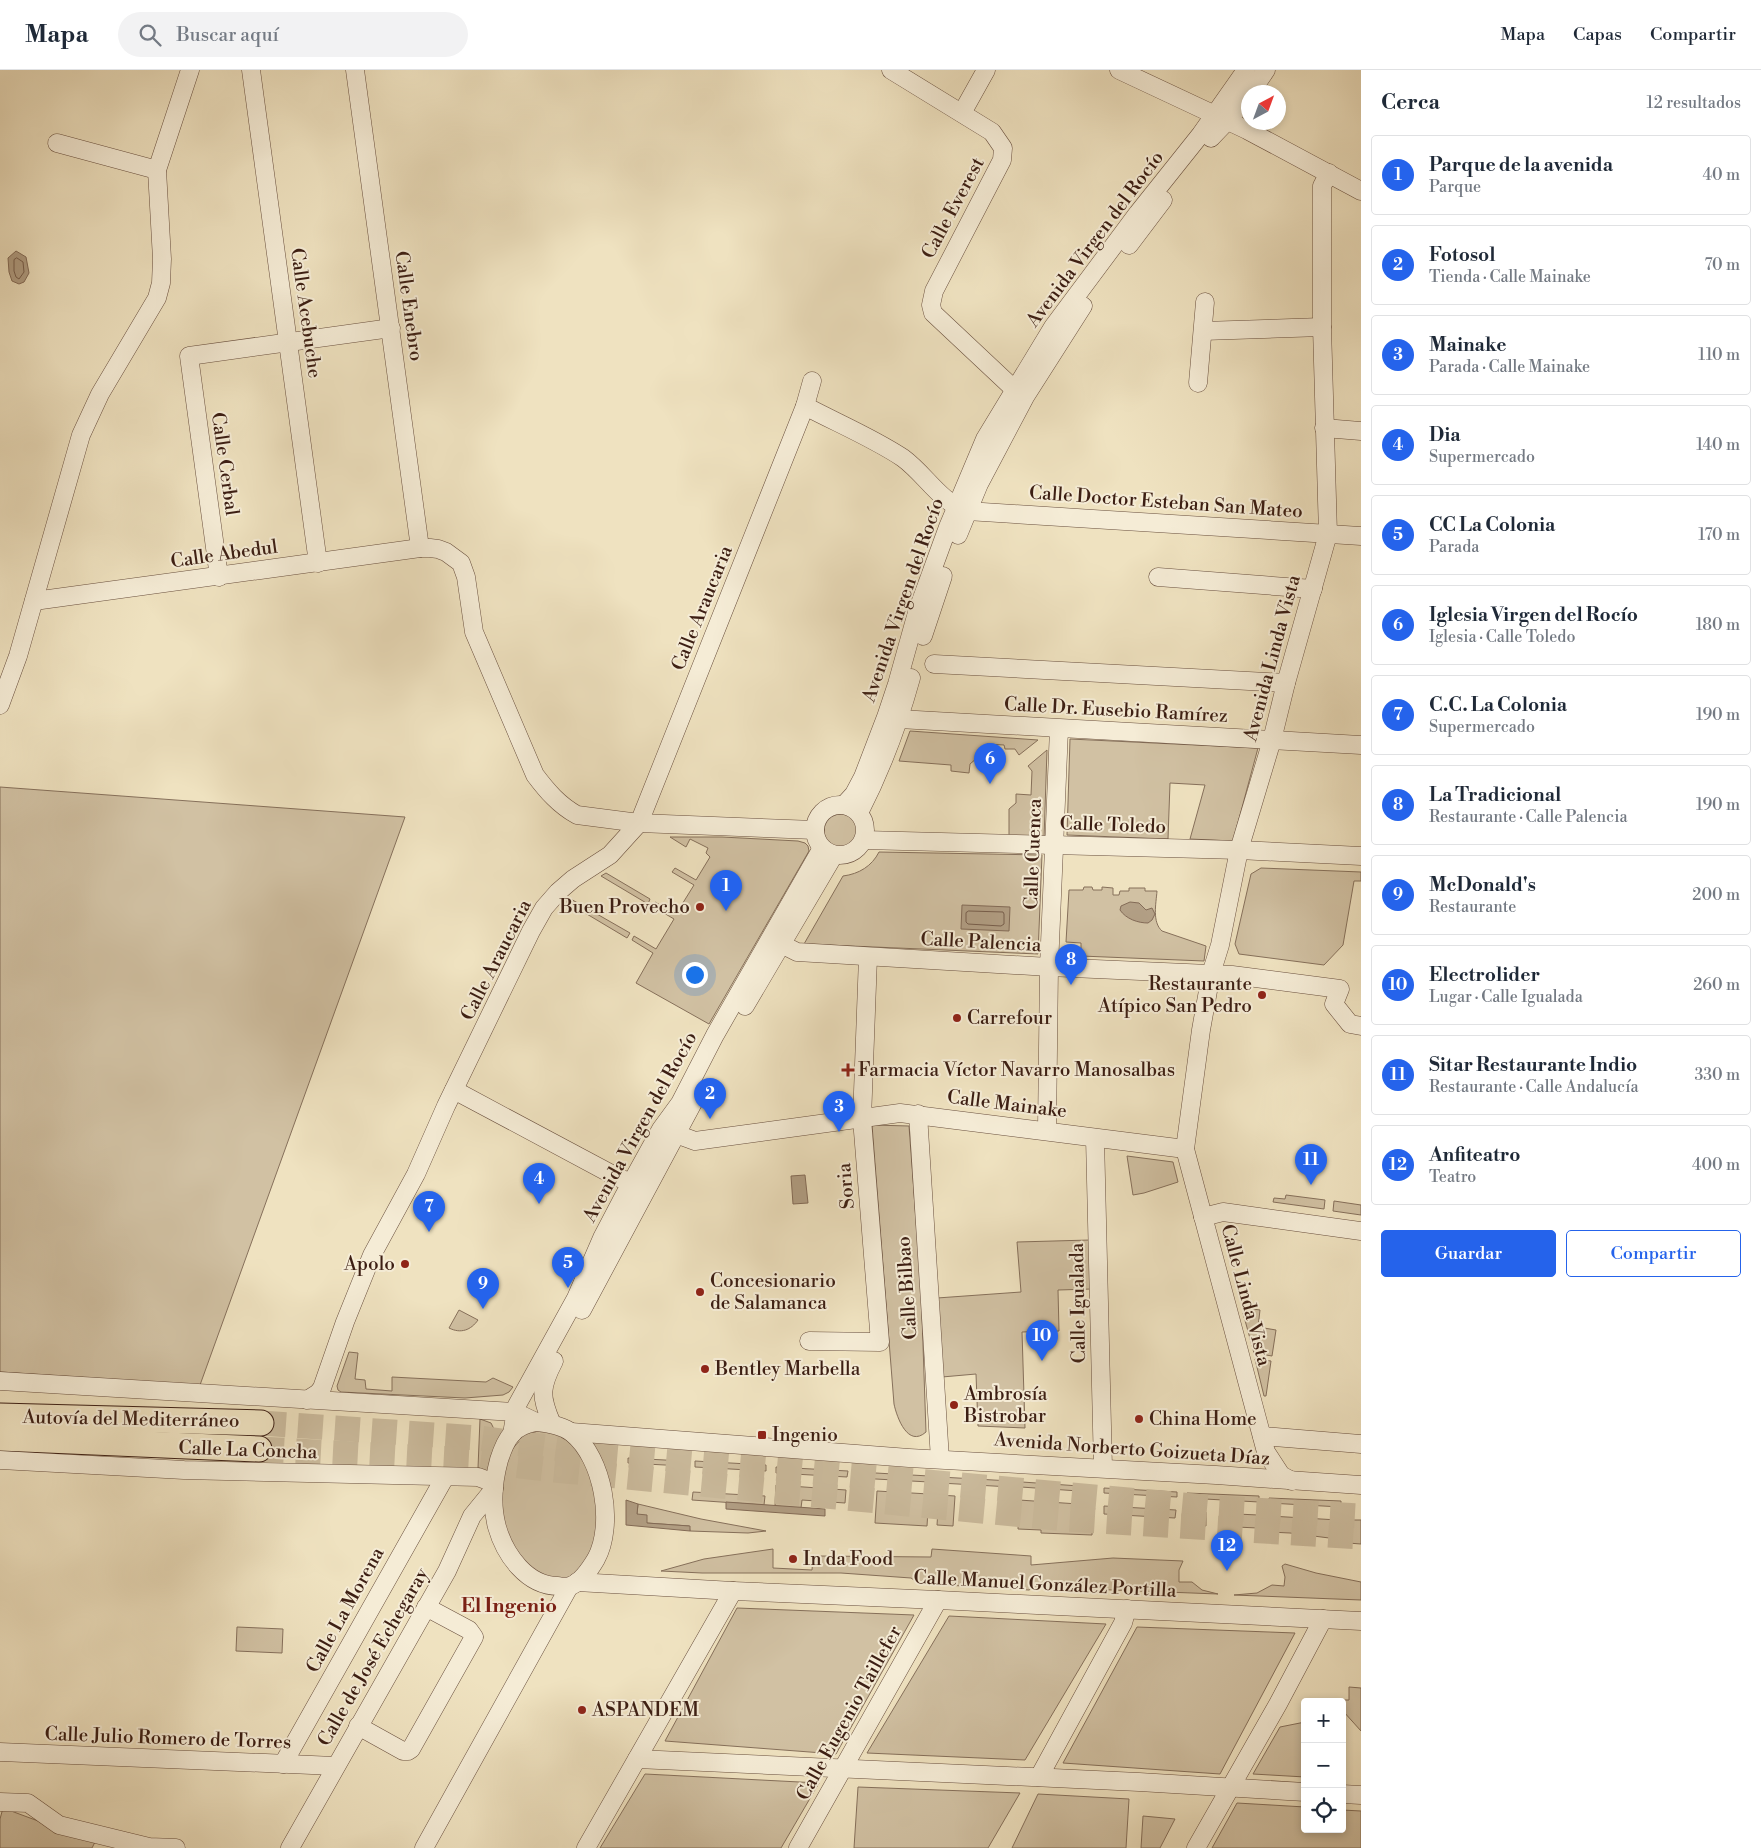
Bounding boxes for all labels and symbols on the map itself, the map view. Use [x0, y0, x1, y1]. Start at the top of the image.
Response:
north arrow [1241, 85, 1286, 130]
street label: Avenida Virgen del Rocío [1020, 146, 1169, 333]
street label: Calle Everest [916, 153, 990, 263]
street label: Calle Acebuche [285, 246, 327, 380]
street label: Calle Enebro [389, 249, 429, 363]
street label: Calle Cerbal [206, 411, 244, 518]
street label: Calle Doctor Esteban San Mateo [1028, 480, 1304, 524]
street label: Avenida Virgen del Rocío [856, 495, 949, 706]
street label: Calle Abedul [169, 535, 279, 573]
street label: Calle Araucaria [666, 542, 738, 674]
street label: Avenida Linda Vista [1238, 572, 1306, 745]
street label: Calle Dr. Eusebio Ramírez [1003, 692, 1229, 728]
pin: 6 [974, 743, 1006, 784]
street label: Calle Cuenca [1019, 798, 1047, 910]
street label: Calle Toledo [1059, 811, 1167, 839]
pin: 1 [710, 870, 742, 911]
street label: Calle Araucaria [455, 895, 537, 1025]
place label: Buen Provecho [559, 895, 690, 919]
marker: Buen Provecho [694, 901, 706, 913]
street label: Calle Palencia [920, 927, 1042, 957]
pin: 8 [1055, 944, 1087, 985]
your location [682, 962, 708, 988]
place label: Restaurante Atípico San Pedro [1097, 972, 1252, 1018]
marker: Restaurante Atípico San Pedro [1256, 989, 1268, 1001]
place label: Carrefour [967, 1006, 1052, 1030]
marker: Carrefour [951, 1012, 963, 1024]
street label: Avenida Virgen del Rocío [577, 1028, 702, 1227]
place label: Farmacia Víctor Navarro Manosalbas [858, 1058, 1175, 1082]
marker: Farmacia Víctor Navarro Manosalbas [842, 1064, 854, 1076]
pin: 2 [694, 1078, 726, 1119]
street label: Calle Mainake [946, 1085, 1068, 1123]
pin: 3 [823, 1091, 855, 1132]
pin: 11 [1295, 1144, 1327, 1185]
street label: Soria [832, 1162, 860, 1210]
pin: 4 [523, 1163, 555, 1204]
pin: 7 [413, 1191, 445, 1232]
street label: Calle Linda Vista [1216, 1221, 1277, 1369]
street label: Calle Bilbao [891, 1235, 923, 1341]
street label: Calle Igualada [1065, 1242, 1091, 1363]
pin: 5 [552, 1247, 584, 1288]
place label: Apolo [343, 1252, 395, 1276]
marker: Apolo [399, 1258, 411, 1270]
pin: 9 [467, 1268, 499, 1309]
place label: Concesionario de Salamanca [710, 1269, 836, 1315]
marker: Concesionario de Salamanca [694, 1286, 706, 1298]
pin: 10 [1026, 1320, 1058, 1361]
place label: Bentley Marbella [714, 1357, 861, 1381]
marker: Bentley Marbella [699, 1363, 711, 1375]
place label: Ambrosía Bistrobar [963, 1382, 1048, 1428]
marker: Ambrosía Bistrobar [948, 1399, 960, 1411]
street label: Autovía del Mediterráneo [21, 1405, 240, 1433]
place label: China Home [1149, 1407, 1257, 1431]
marker: China Home [1133, 1413, 1145, 1425]
place label: Ingenio [772, 1423, 838, 1447]
street label: Avenida Norberto Goizueta Díaz [992, 1427, 1271, 1471]
marker: Ingenio [756, 1429, 768, 1441]
street label: Calle La Concha [178, 1436, 318, 1464]
pin: 12 [1211, 1530, 1243, 1571]
street label: Calle La Morena [301, 1543, 390, 1677]
place label: In da Food [803, 1547, 893, 1571]
marker: In da Food [787, 1553, 799, 1565]
street label: Calle de José Echegaray [312, 1563, 434, 1751]
street label: Calle Manuel González Portilla [913, 1565, 1177, 1603]
district label: El Ingenio [461, 1594, 557, 1619]
street label: Calle Eugenio Taillefer [791, 1621, 907, 1805]
place label: ASPANDEM [591, 1698, 699, 1722]
marker: ASPANDEM [576, 1704, 588, 1716]
street label: Calle Julio Romero de Torres [44, 1722, 292, 1754]

